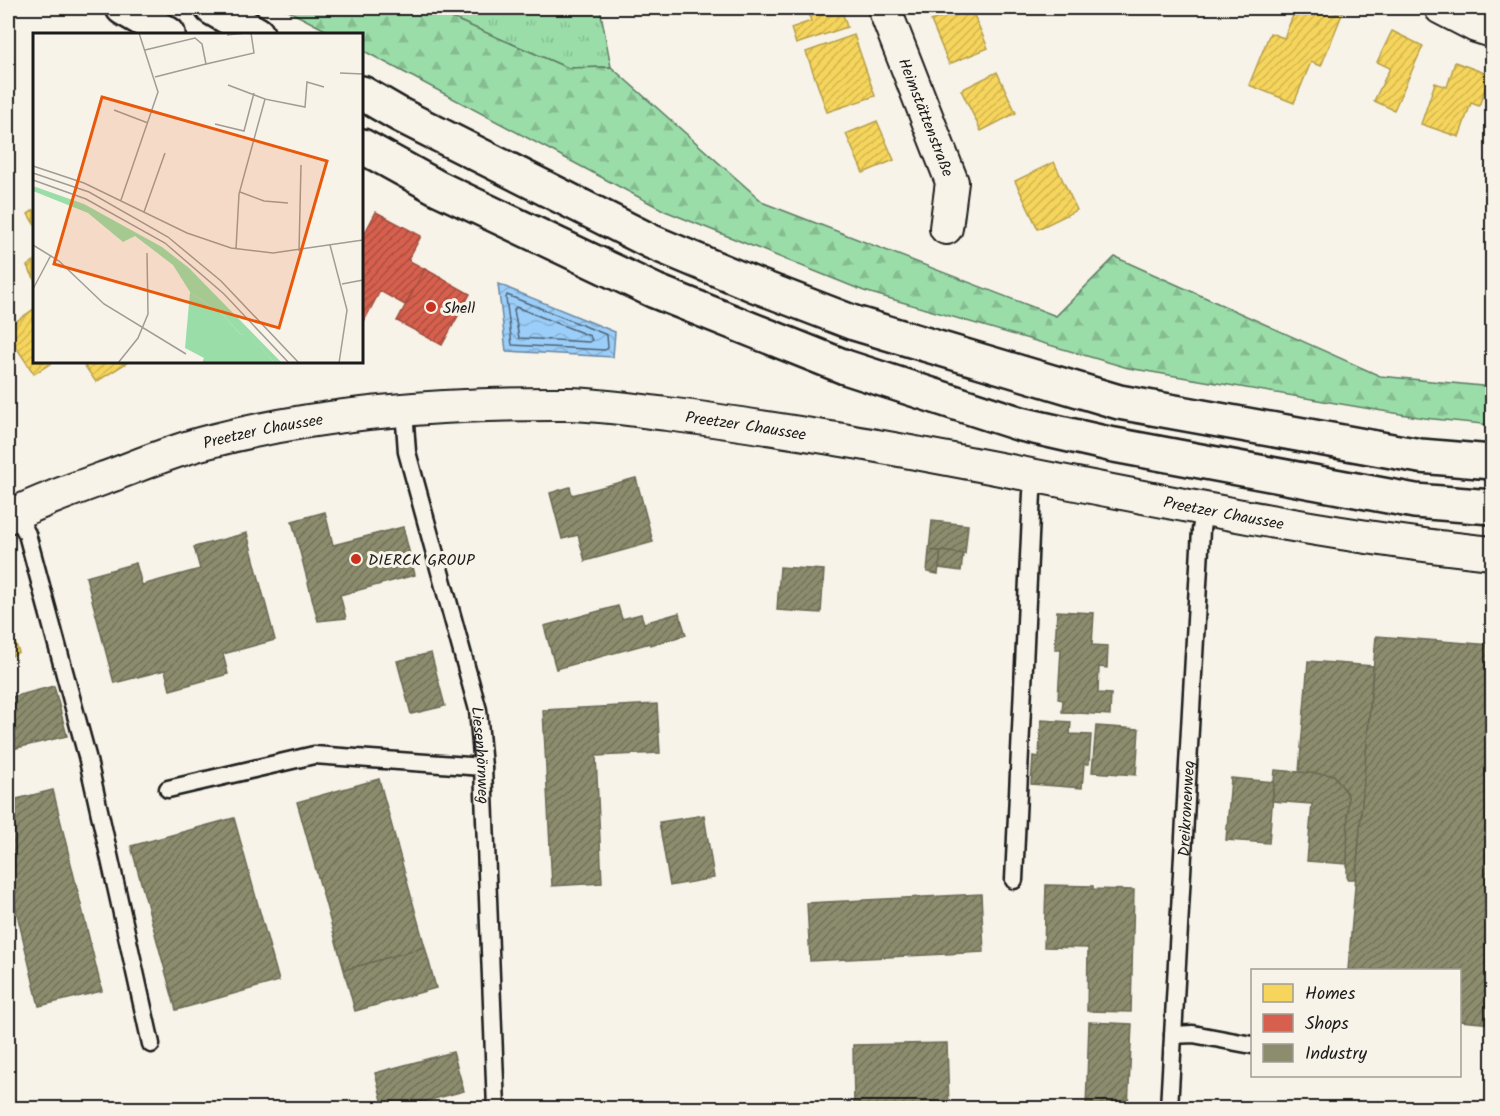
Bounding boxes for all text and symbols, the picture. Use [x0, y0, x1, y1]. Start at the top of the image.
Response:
inset map [33, 33, 363, 363]
street label: Heimstättenstraße [891, 54, 960, 181]
place label: Shell [443, 296, 475, 321]
marker: Shell [424, 300, 438, 314]
street label: Preetzer Chaussee [684, 405, 808, 448]
street label: Preetzer Chaussee [200, 408, 325, 457]
street label: Preetzer Chaussee [1161, 490, 1286, 537]
place label: DIERCK GROUP [368, 548, 475, 573]
marker: DIERCK GROUP [349, 552, 363, 566]
street label: Liesenhörnweg [464, 706, 495, 804]
street label: Dreikronenweg [1172, 760, 1202, 857]
legend [1251, 969, 1461, 1077]
text: Homes [1305, 980, 1356, 1009]
text: Shops [1305, 1010, 1349, 1039]
text: Industry [1305, 1040, 1367, 1069]

